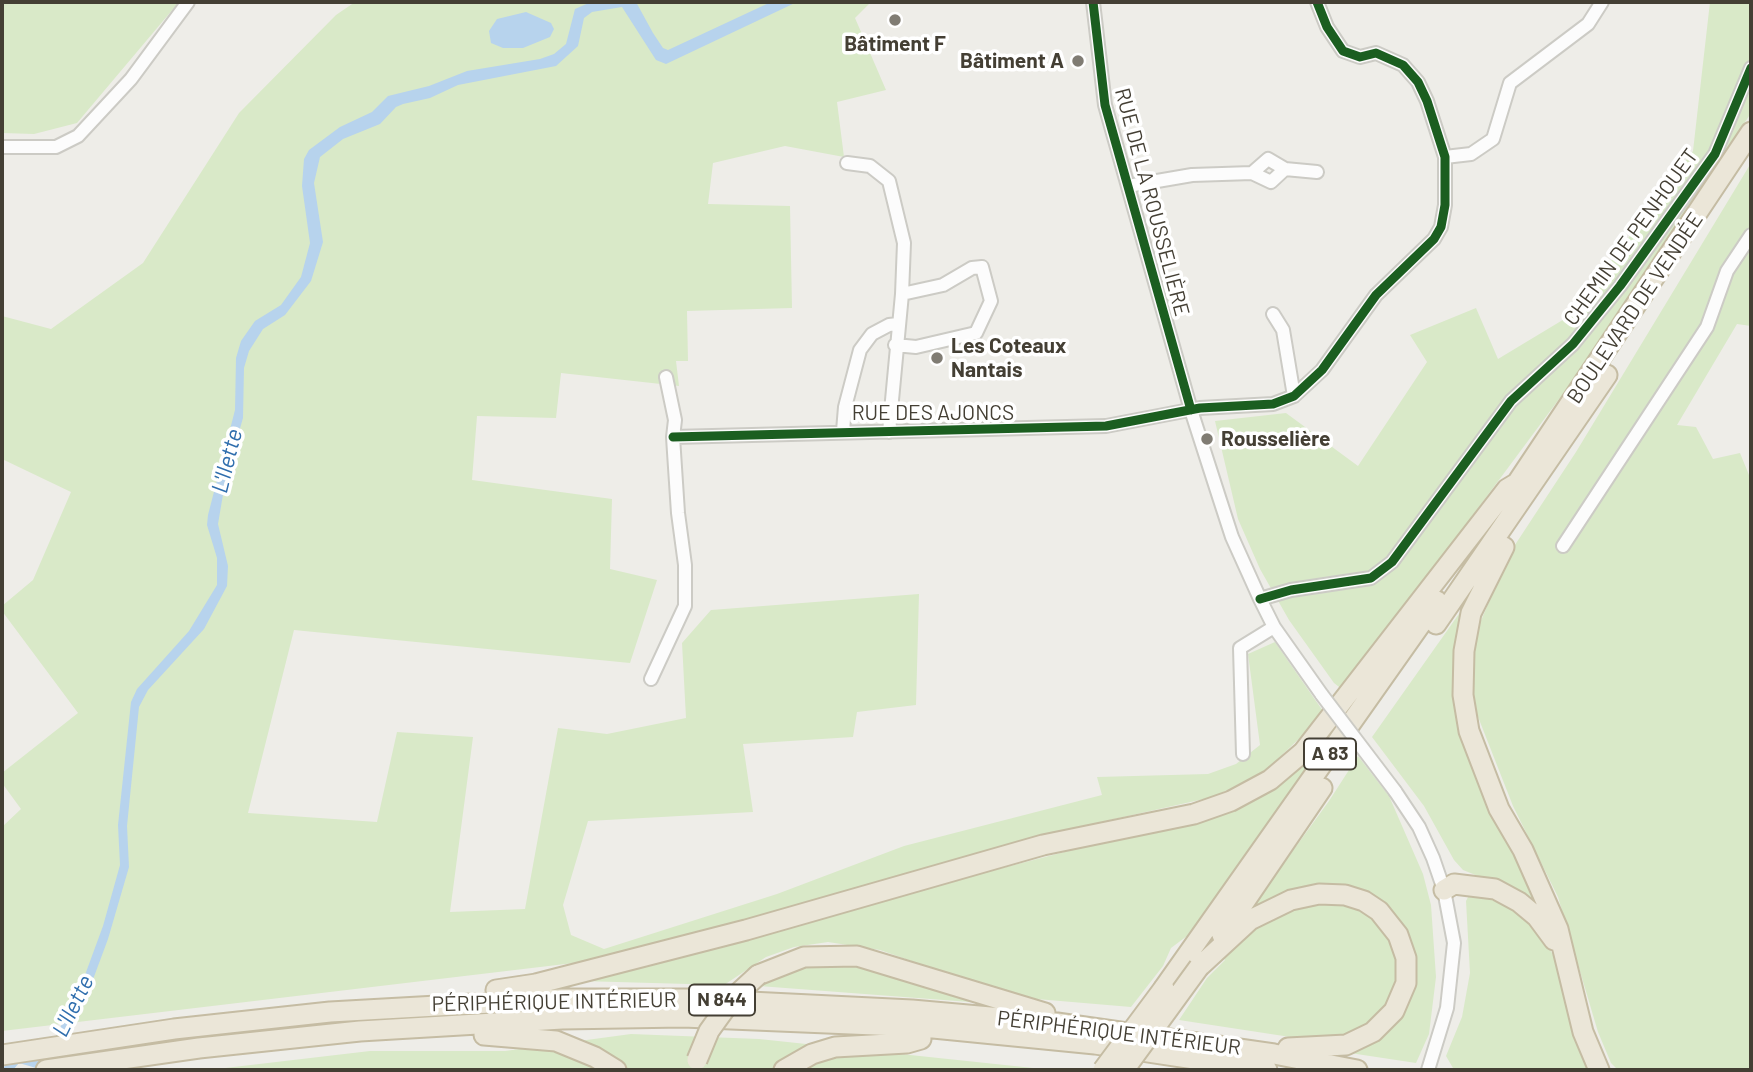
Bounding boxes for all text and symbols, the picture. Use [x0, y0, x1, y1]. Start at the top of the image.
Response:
marker: Bâtiment F [887, 12, 903, 28]
place label: Bâtiment F [844, 31, 946, 57]
place label: Bâtiment A [960, 48, 1064, 74]
marker: Bâtiment A [1070, 53, 1086, 69]
street label: RUE DE LA ROUSSELIÈRE [1109, 85, 1195, 319]
street label: CHEMIN DE PENHOUET [1558, 144, 1704, 330]
street label: BOULEVARD DE VENDÉE [1562, 208, 1708, 408]
place label: Les Coteaux Nantais [951, 333, 1066, 383]
marker: Les Coteaux Nantais [929, 350, 945, 366]
street label: RUE DES AJONCS [852, 400, 1014, 426]
water label: L'Ilette [206, 426, 248, 496]
place label: Rousselière [1221, 426, 1330, 452]
marker: Rousselière [1199, 431, 1215, 447]
road number: A 83 [1304, 738, 1356, 769]
water label: L'Ilette [46, 971, 100, 1041]
road number: N 844 [689, 984, 755, 1016]
street label: PÉRIPHÉRIQUE INTÉRIEUR [431, 987, 677, 1017]
street label: PÉRIPHÉRIQUE INTÉRIEUR [996, 1006, 1242, 1060]

